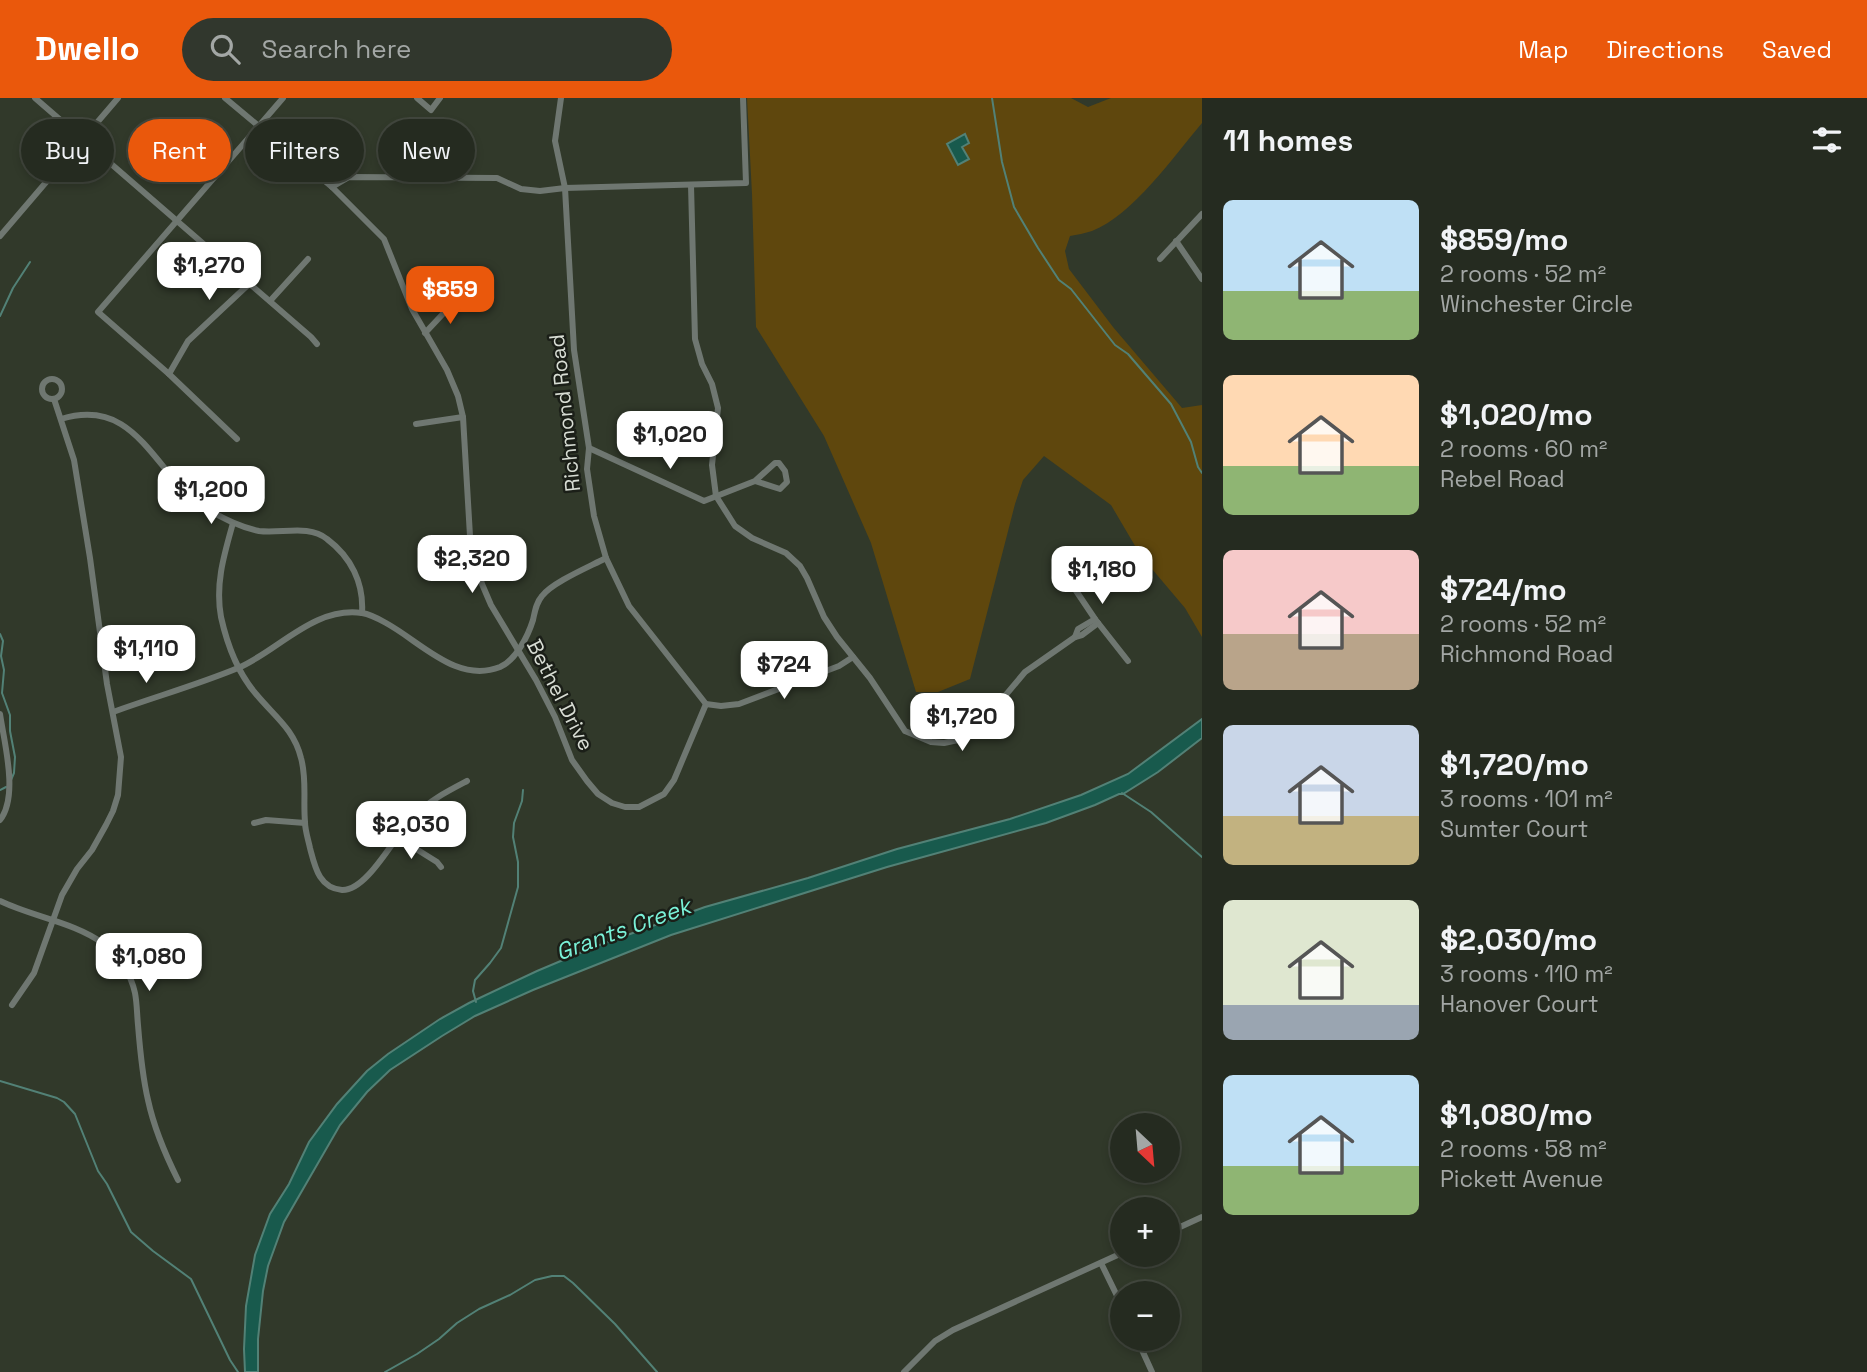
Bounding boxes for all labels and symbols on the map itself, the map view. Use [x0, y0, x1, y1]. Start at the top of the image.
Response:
pin: $1,270 [152, 242, 266, 302]
pin: $859 [409, 266, 491, 326]
street label: Richmond Road [543, 333, 586, 493]
pin: $1,020 [613, 412, 727, 471]
pin: $1,200 [154, 466, 268, 526]
pin: $2,320 [415, 536, 529, 595]
pin: $1,180 [1045, 546, 1159, 606]
pin: $1,110 [89, 626, 203, 685]
street label: Bethel Drive [521, 634, 600, 755]
pin: $724 [743, 642, 825, 701]
pin: $1,720 [905, 694, 1019, 753]
pin: $2,030 [354, 802, 468, 861]
water label: Grants Creek [551, 890, 697, 967]
pin: $1,080 [92, 934, 206, 993]
north arrow [1110, 1113, 1180, 1183]

